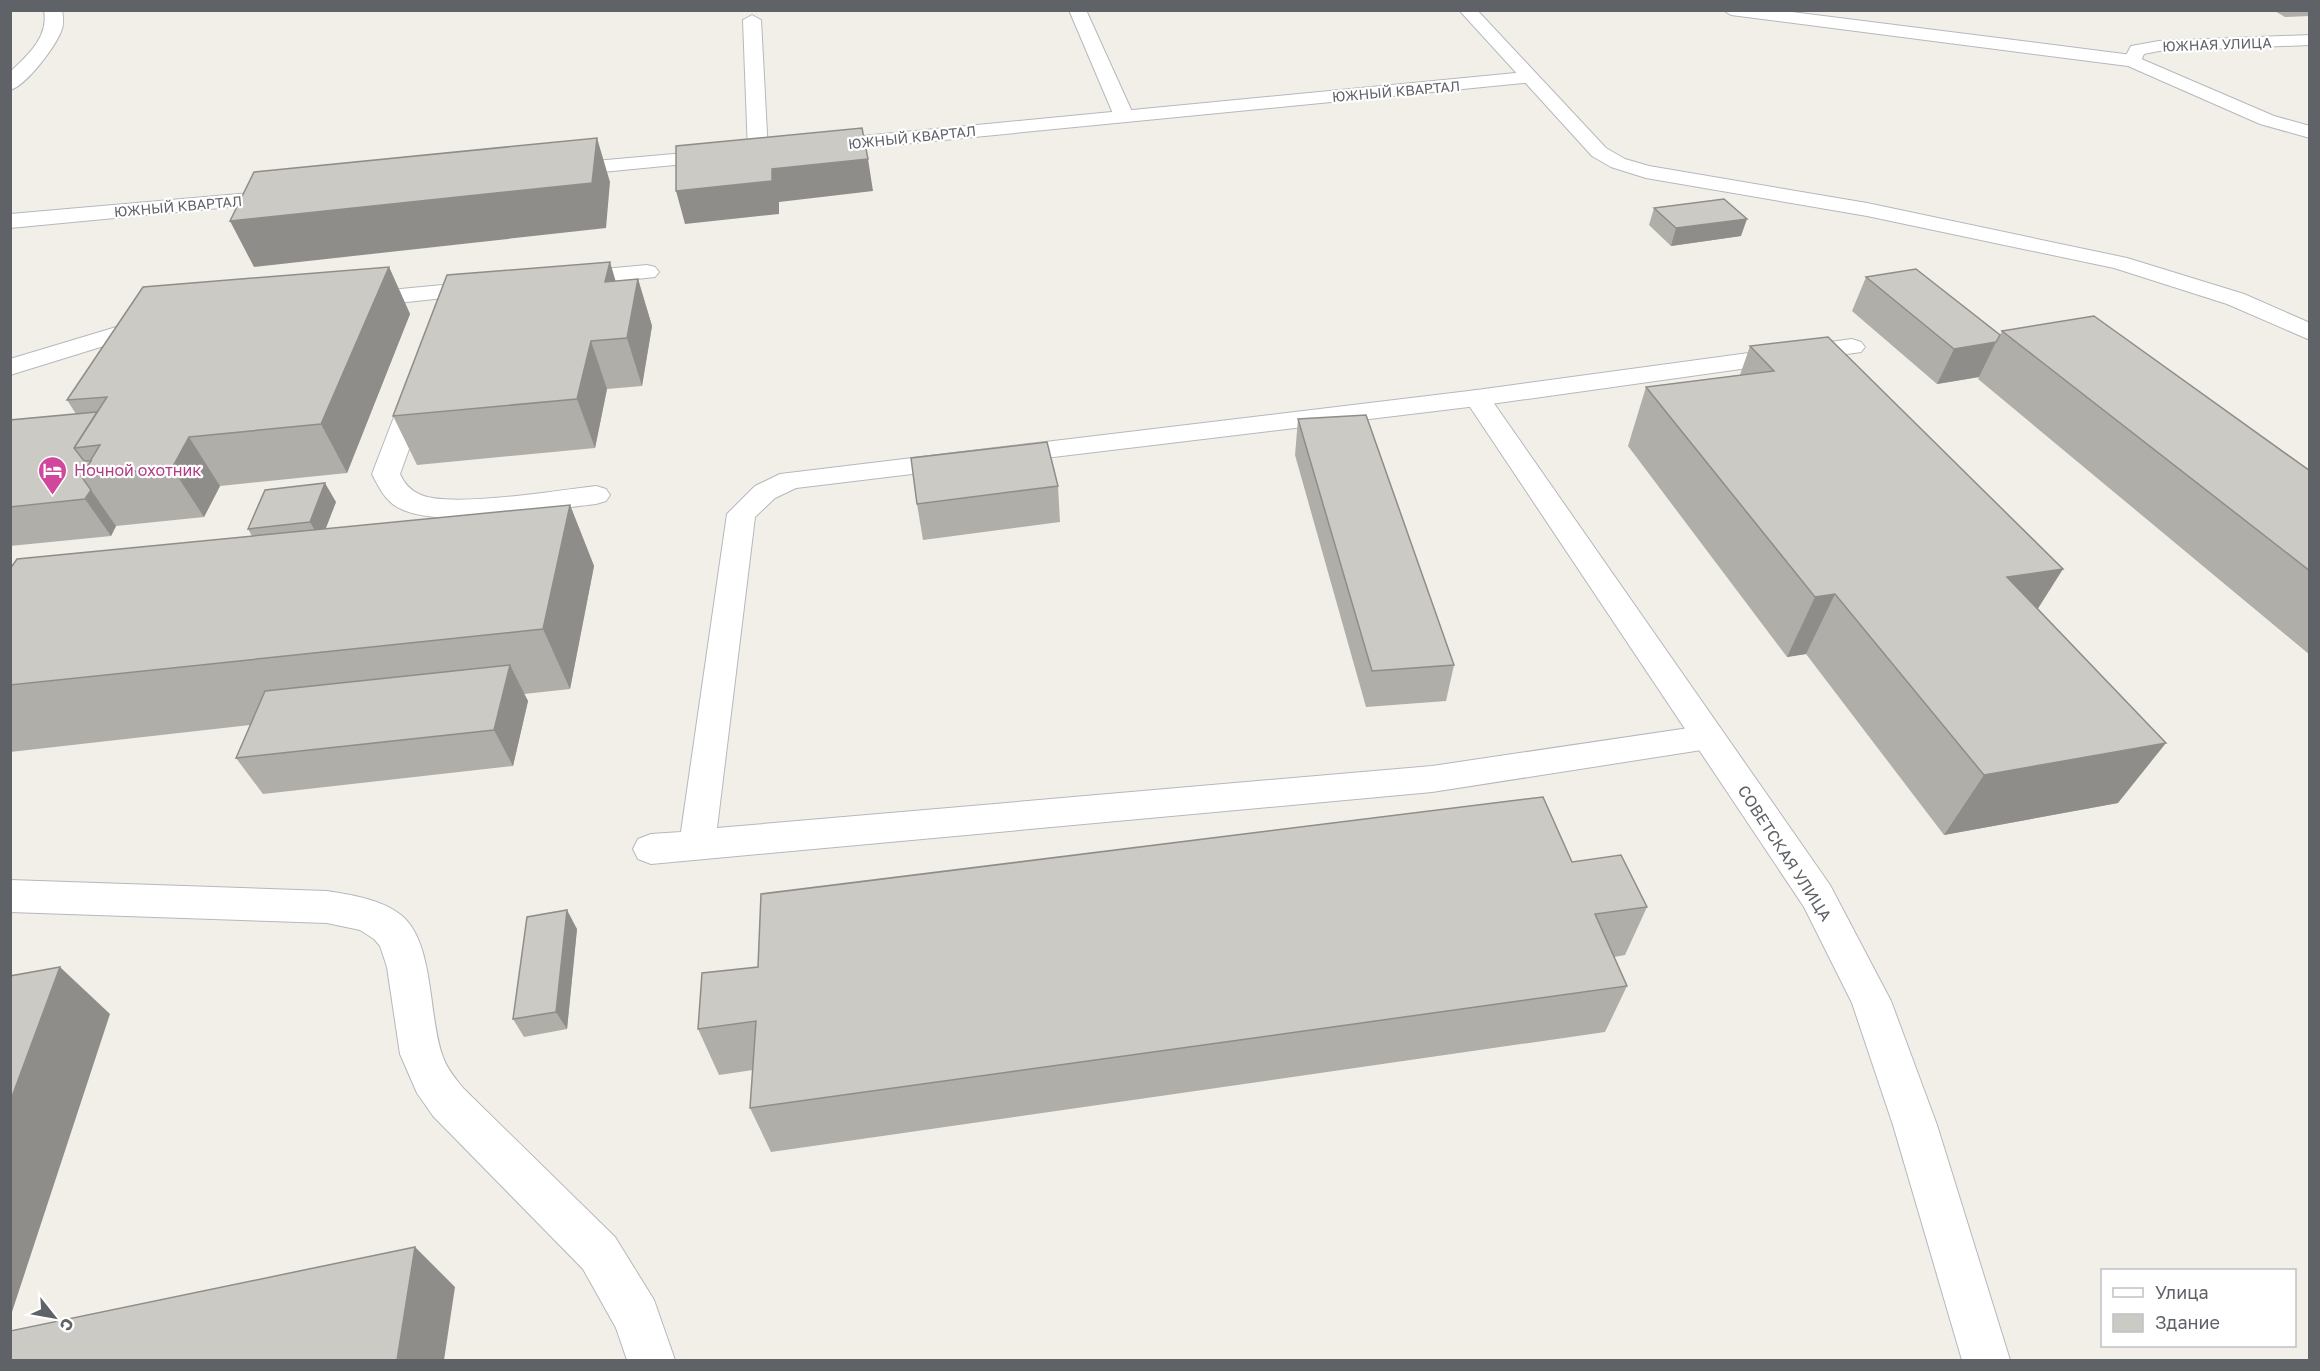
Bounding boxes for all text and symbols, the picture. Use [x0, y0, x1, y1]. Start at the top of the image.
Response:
street label: ЮЖНАЯ УЛИЦА [2162, 34, 2273, 54]
street label: ЮЖНЫЙ КВАРТАЛ [1331, 77, 1461, 105]
street label: ЮЖНЫЙ КВАРТАЛ [847, 122, 977, 152]
street label: ЮЖНЫЙ КВАРТАЛ [113, 192, 243, 220]
hotel icon: Ночной охотник [37, 454, 69, 496]
place label: Ночной охотник [74, 460, 202, 480]
street label: СОВЕТСКАЯ УЛИЦА [1734, 781, 1837, 925]
legend [2101, 1269, 2296, 1347]
text: Улица [2155, 1281, 2209, 1303]
north arrow [24, 1287, 84, 1347]
text: Здание [2155, 1311, 2220, 1333]
text: С [55, 1315, 78, 1335]

